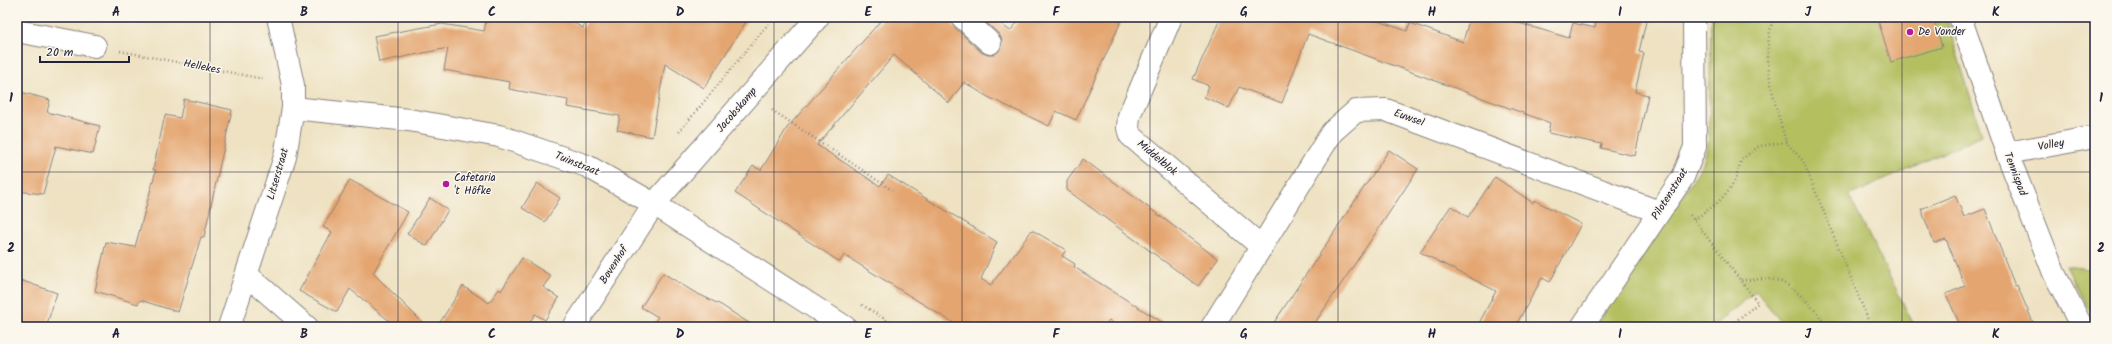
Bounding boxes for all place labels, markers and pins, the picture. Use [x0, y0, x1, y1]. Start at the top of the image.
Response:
place label: De Vonder [1918, 23, 1967, 41]
marker: De Vonder [1905, 27, 1915, 37]
place label: Cafetaria 't Hôfke [454, 169, 496, 200]
marker: Cafetaria 't Hôfke [441, 179, 451, 189]

